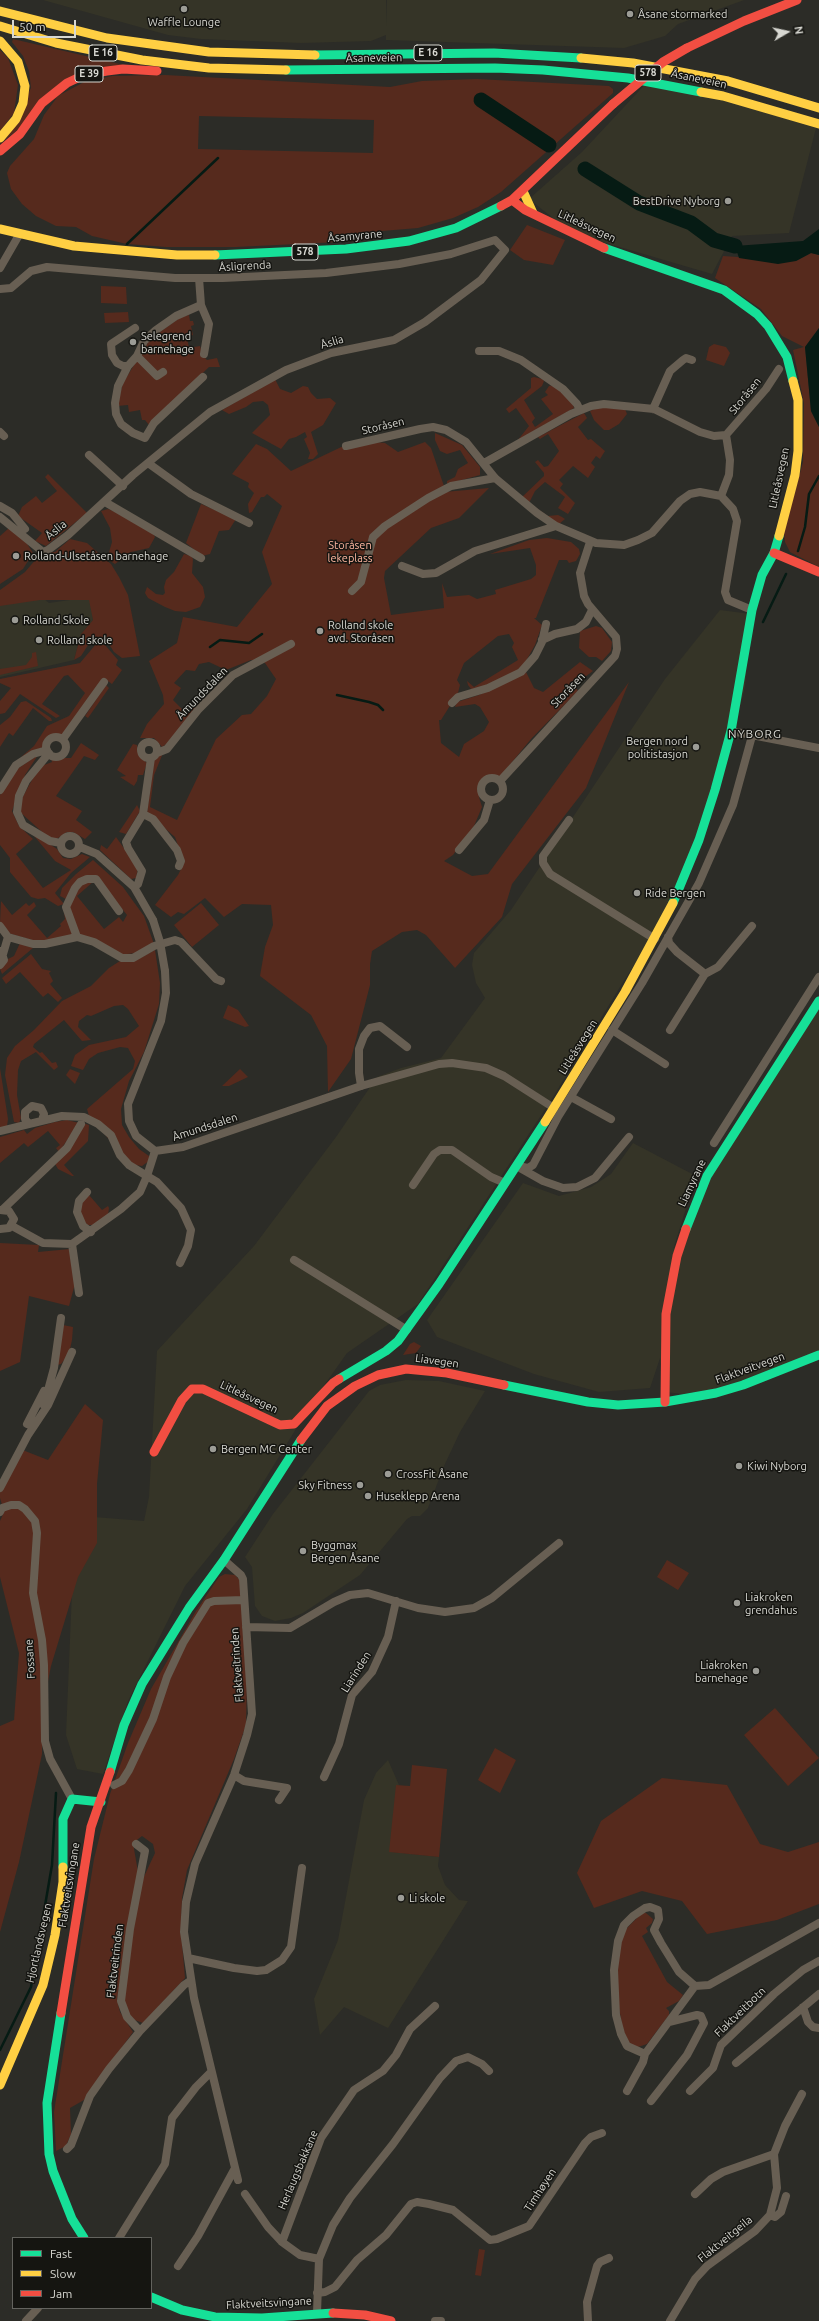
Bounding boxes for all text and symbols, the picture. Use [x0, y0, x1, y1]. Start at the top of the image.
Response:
marker: Waffle Lounge [179, 4, 189, 14]
place label: Åsane stormarked [638, 7, 727, 21]
marker: Åsane stormarked [625, 9, 635, 19]
scale bar [14, 12, 78, 38]
north arrow [767, 12, 807, 52]
place label: Waffle Lounge [148, 15, 220, 29]
text: 50 m [19, 20, 46, 33]
text: N [792, 25, 805, 35]
road number: E 16 [89, 45, 117, 61]
road number: E 16 [414, 45, 442, 61]
street label: Åsaneveien [346, 51, 402, 65]
road number: 578 [635, 65, 661, 81]
road number: E 39 [75, 66, 103, 82]
street label: Åsaneveien [670, 67, 728, 91]
place label: BestDrive Nyborg [633, 194, 720, 208]
marker: BestDrive Nyborg [723, 196, 733, 206]
street label: Litleåsvegen [556, 207, 618, 245]
street label: Åsamyrane [327, 227, 383, 245]
road number: 578 [292, 244, 318, 260]
street label: Åsligrenda [218, 258, 272, 274]
place label: Selegrend barnehage [141, 329, 194, 355]
street label: Åslia [319, 332, 345, 352]
marker: Selegrend barnehage [128, 337, 138, 347]
street label: Storåsen [726, 375, 764, 417]
street label: Storåsen [360, 415, 406, 437]
street label: Litleåsvegen [766, 446, 792, 510]
street label: Åslia [43, 518, 69, 542]
park label: Storåsen lekeplass [328, 538, 372, 564]
place label: Rolland-Ulsetåsen barnehage [24, 549, 168, 563]
marker: Rolland-Ulsetåsen barnehage [11, 551, 21, 561]
place label: Rolland Skole [23, 613, 89, 627]
marker: Rolland Skole [10, 615, 20, 625]
place label: Rolland skole avd. Storåsen [328, 618, 394, 644]
marker: Rolland skole avd. Storåsen [315, 626, 325, 636]
place label: Rolland skole [47, 633, 112, 647]
marker: Rolland skole [34, 635, 44, 645]
street label: Åmundsdalen [174, 664, 230, 722]
street label: Storåsen [548, 670, 588, 710]
district label: NYBORG [728, 727, 782, 741]
place label: Bergen nord politistasjon [626, 734, 688, 760]
marker: Bergen nord politistasjon [691, 742, 701, 752]
place label: Ride Bergen [645, 886, 705, 900]
marker: Ride Bergen [632, 888, 642, 898]
street label: Litleåsvegen [556, 1017, 600, 1077]
street label: Åmundsdalen [171, 1110, 239, 1144]
street label: Liamyrane [675, 1157, 709, 1209]
street label: Flaktveitvegen [714, 1349, 786, 1387]
street label: Liavegen [414, 1351, 460, 1371]
street label: Litleåsvegen [218, 1378, 280, 1416]
place label: Bergen MC Center [221, 1442, 312, 1456]
marker: Bergen MC Center [208, 1444, 218, 1454]
place label: Kiwi Nyborg [747, 1459, 807, 1473]
marker: Kiwi Nyborg [734, 1461, 744, 1471]
place label: CrossFit Åsane [396, 1467, 468, 1481]
marker: CrossFit Åsane [383, 1469, 393, 1479]
place label: Sky Fitness [298, 1478, 352, 1492]
marker: Sky Fitness [355, 1480, 365, 1490]
place label: Huseklepp Arena [376, 1489, 460, 1503]
marker: Huseklepp Arena [363, 1491, 373, 1501]
place label: Byggmax Bergen Åsane [311, 1538, 379, 1564]
marker: Byggmax Bergen Åsane [298, 1546, 308, 1556]
place label: Liakroken grendahus [745, 1590, 797, 1616]
marker: Liakroken grendahus [732, 1598, 742, 1608]
street label: Flaktveitrinden [228, 1627, 246, 1703]
street label: Fossane [22, 1639, 38, 1679]
street label: Liarinden [338, 1649, 374, 1695]
place label: Liakroken barnehage [695, 1658, 748, 1684]
marker: Liakroken barnehage [751, 1666, 761, 1676]
street label: Flaktveitsvingane [56, 1841, 82, 1929]
place label: Li skole [409, 1891, 445, 1905]
marker: Li skole [396, 1893, 406, 1903]
street label: Hjortlandsvegen [23, 1902, 55, 1984]
street label: Flaktveitrinden [104, 1923, 126, 1999]
street label: Flaktveitbotn [712, 1984, 768, 2040]
street label: Herlaugsbakkane [275, 2128, 321, 2212]
street label: Timhøyen [521, 2166, 559, 2214]
street label: Flaktveitgeila [695, 2213, 755, 2265]
legend [12, 2237, 152, 2309]
text: Fast [50, 2247, 72, 2260]
text: Slow [50, 2267, 76, 2280]
text: Jam [50, 2287, 72, 2300]
street label: Flaktveitsvingane [226, 2294, 312, 2312]

